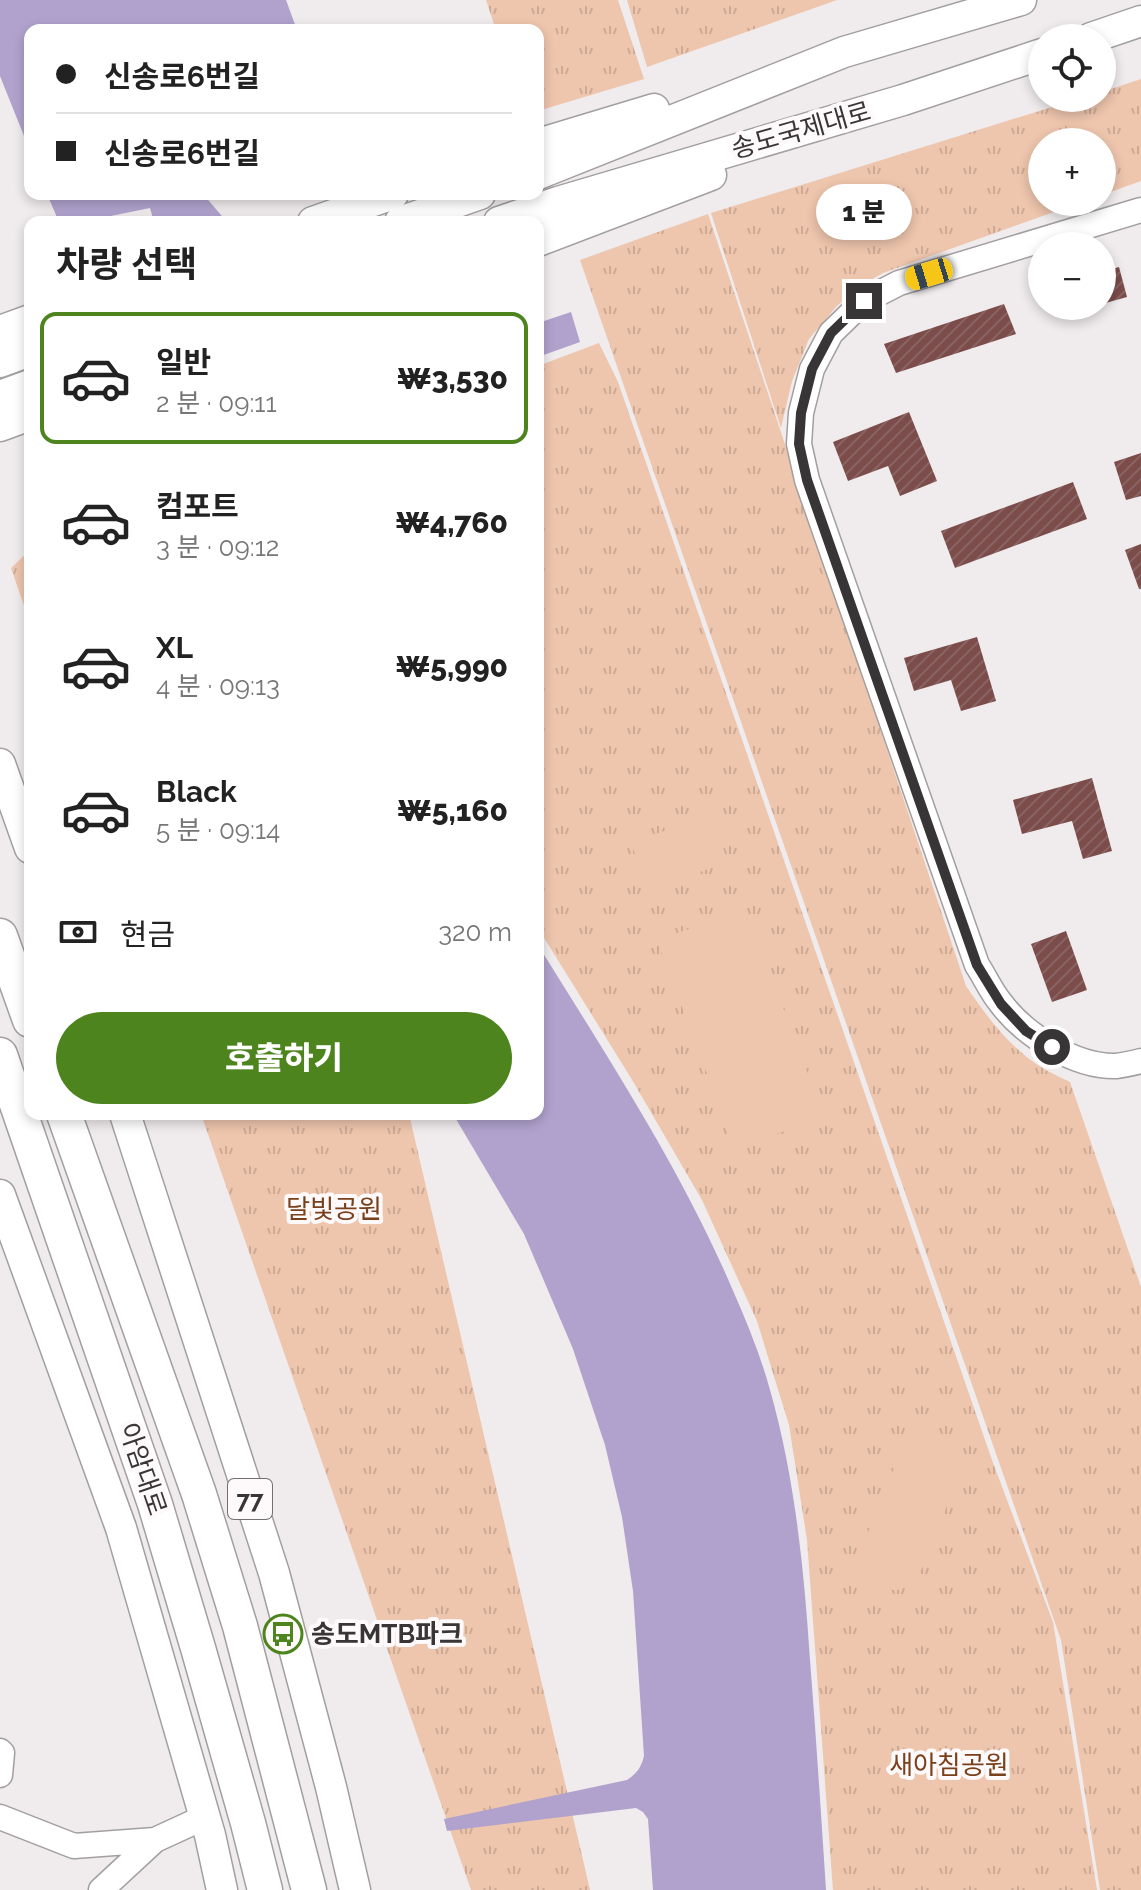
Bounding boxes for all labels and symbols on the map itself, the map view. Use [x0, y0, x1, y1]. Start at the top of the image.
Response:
street label: 송도국제대로 [728, 96, 874, 164]
callout: 1 분 [816, 185, 912, 241]
car [903, 256, 955, 292]
route end [846, 283, 882, 319]
route start [1034, 1029, 1070, 1065]
park label: 달빛공원 [286, 1194, 382, 1224]
street label: 아암대로 [113, 1419, 173, 1519]
road number: 77 [228, 1479, 272, 1519]
bus stop icon: 송도MTB파크 [262, 1613, 304, 1655]
place label: 송도MTB파크 [311, 1619, 463, 1649]
park label: 새아침공원 [889, 1750, 1009, 1780]

